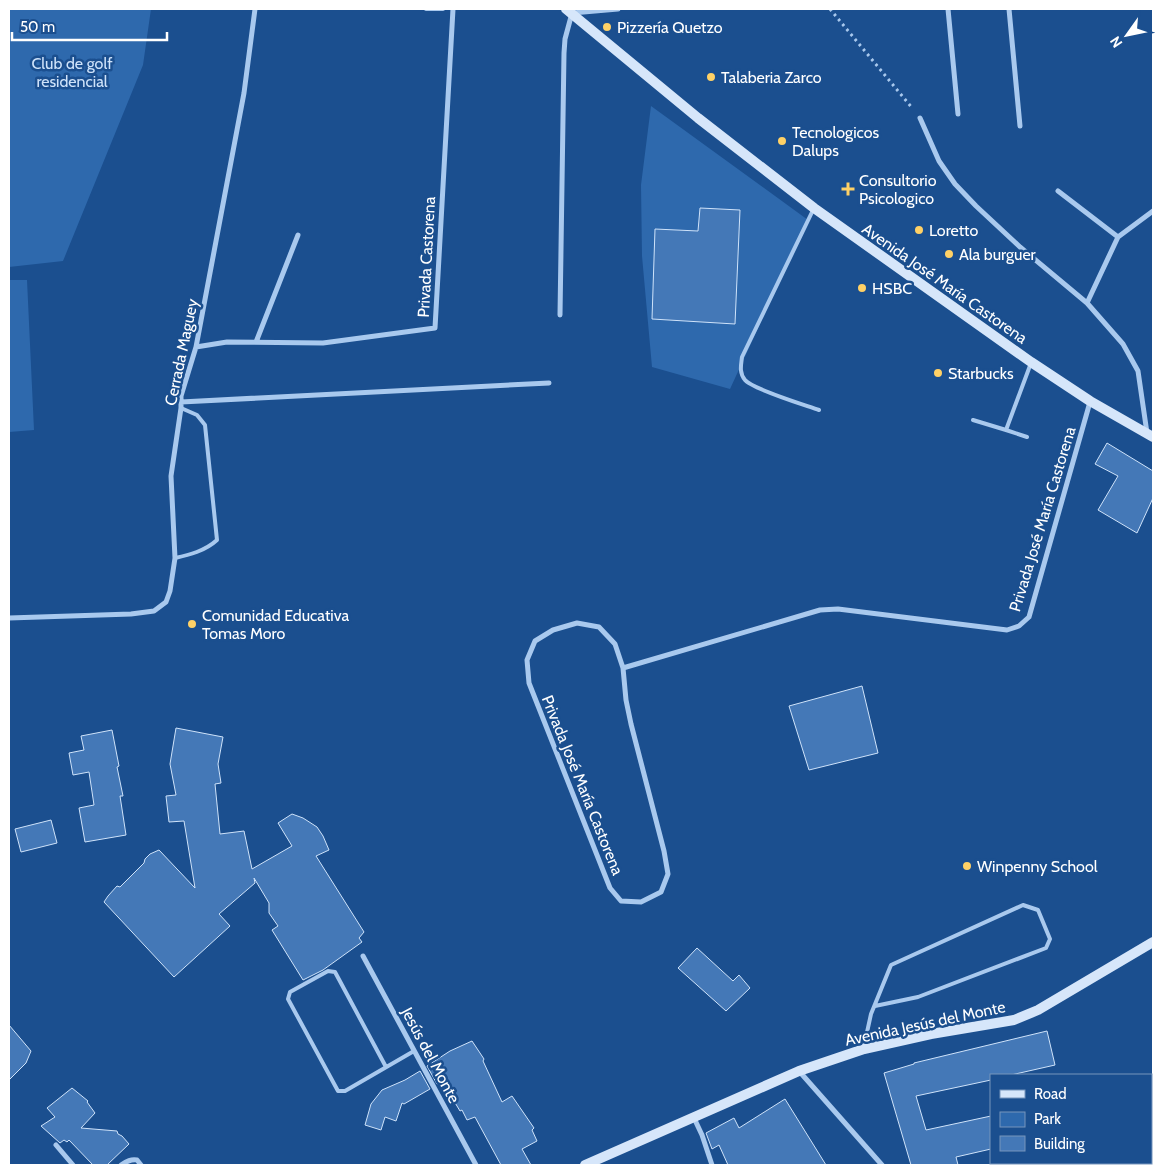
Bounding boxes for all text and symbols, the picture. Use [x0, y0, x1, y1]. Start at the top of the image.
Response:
scale bar [12, 10, 168, 42]
north arrow [1102, 10, 1152, 60]
text: 50 m [20, 18, 55, 36]
place label: Pizzería Quetzo [617, 18, 723, 37]
marker: Pizzería Quetzo [601, 21, 613, 33]
text: N [1106, 33, 1126, 51]
park label: Club de golf residencial [31, 54, 113, 91]
place label: Talaberia Zarco [721, 68, 822, 87]
marker: Talaberia Zarco [705, 71, 717, 83]
place label: Tecnologicos Dalups [792, 123, 880, 160]
marker: Tecnologicos Dalups [776, 135, 788, 147]
place label: Consultorio Psicologico [859, 171, 937, 208]
marker: Consultorio Psicologico [841, 182, 855, 196]
street label: Privada Castorena [414, 196, 439, 318]
street label: Avenida José María Castorena [859, 219, 1031, 348]
place label: Loretto [929, 221, 978, 240]
marker: Loretto [913, 224, 925, 236]
place label: Ala burguer [959, 245, 1037, 264]
marker: Ala burguer [943, 248, 955, 260]
place label: HSBC [872, 279, 912, 298]
marker: HSBC [856, 282, 868, 294]
street label: Cerrada Maguey [161, 297, 202, 407]
place label: Starbucks [948, 364, 1014, 383]
marker: Starbucks [932, 367, 944, 379]
street label: Privada José María Castorena [1005, 424, 1080, 614]
place label: Comunidad Educativa Tomas Moro [202, 606, 349, 643]
marker: Comunidad Educativa Tomas Moro [186, 618, 198, 630]
street label: Privada José María Castorena [538, 692, 628, 878]
place label: Winpenny School [977, 857, 1098, 876]
marker: Winpenny School [961, 860, 973, 872]
street label: Avenida Jesús del Monte [843, 997, 1007, 1050]
street label: Jesús del Monte [397, 1003, 464, 1106]
legend [990, 1074, 1152, 1164]
text: Road [1034, 1085, 1067, 1103]
text: Park [1034, 1110, 1061, 1128]
text: Building [1034, 1135, 1085, 1153]

